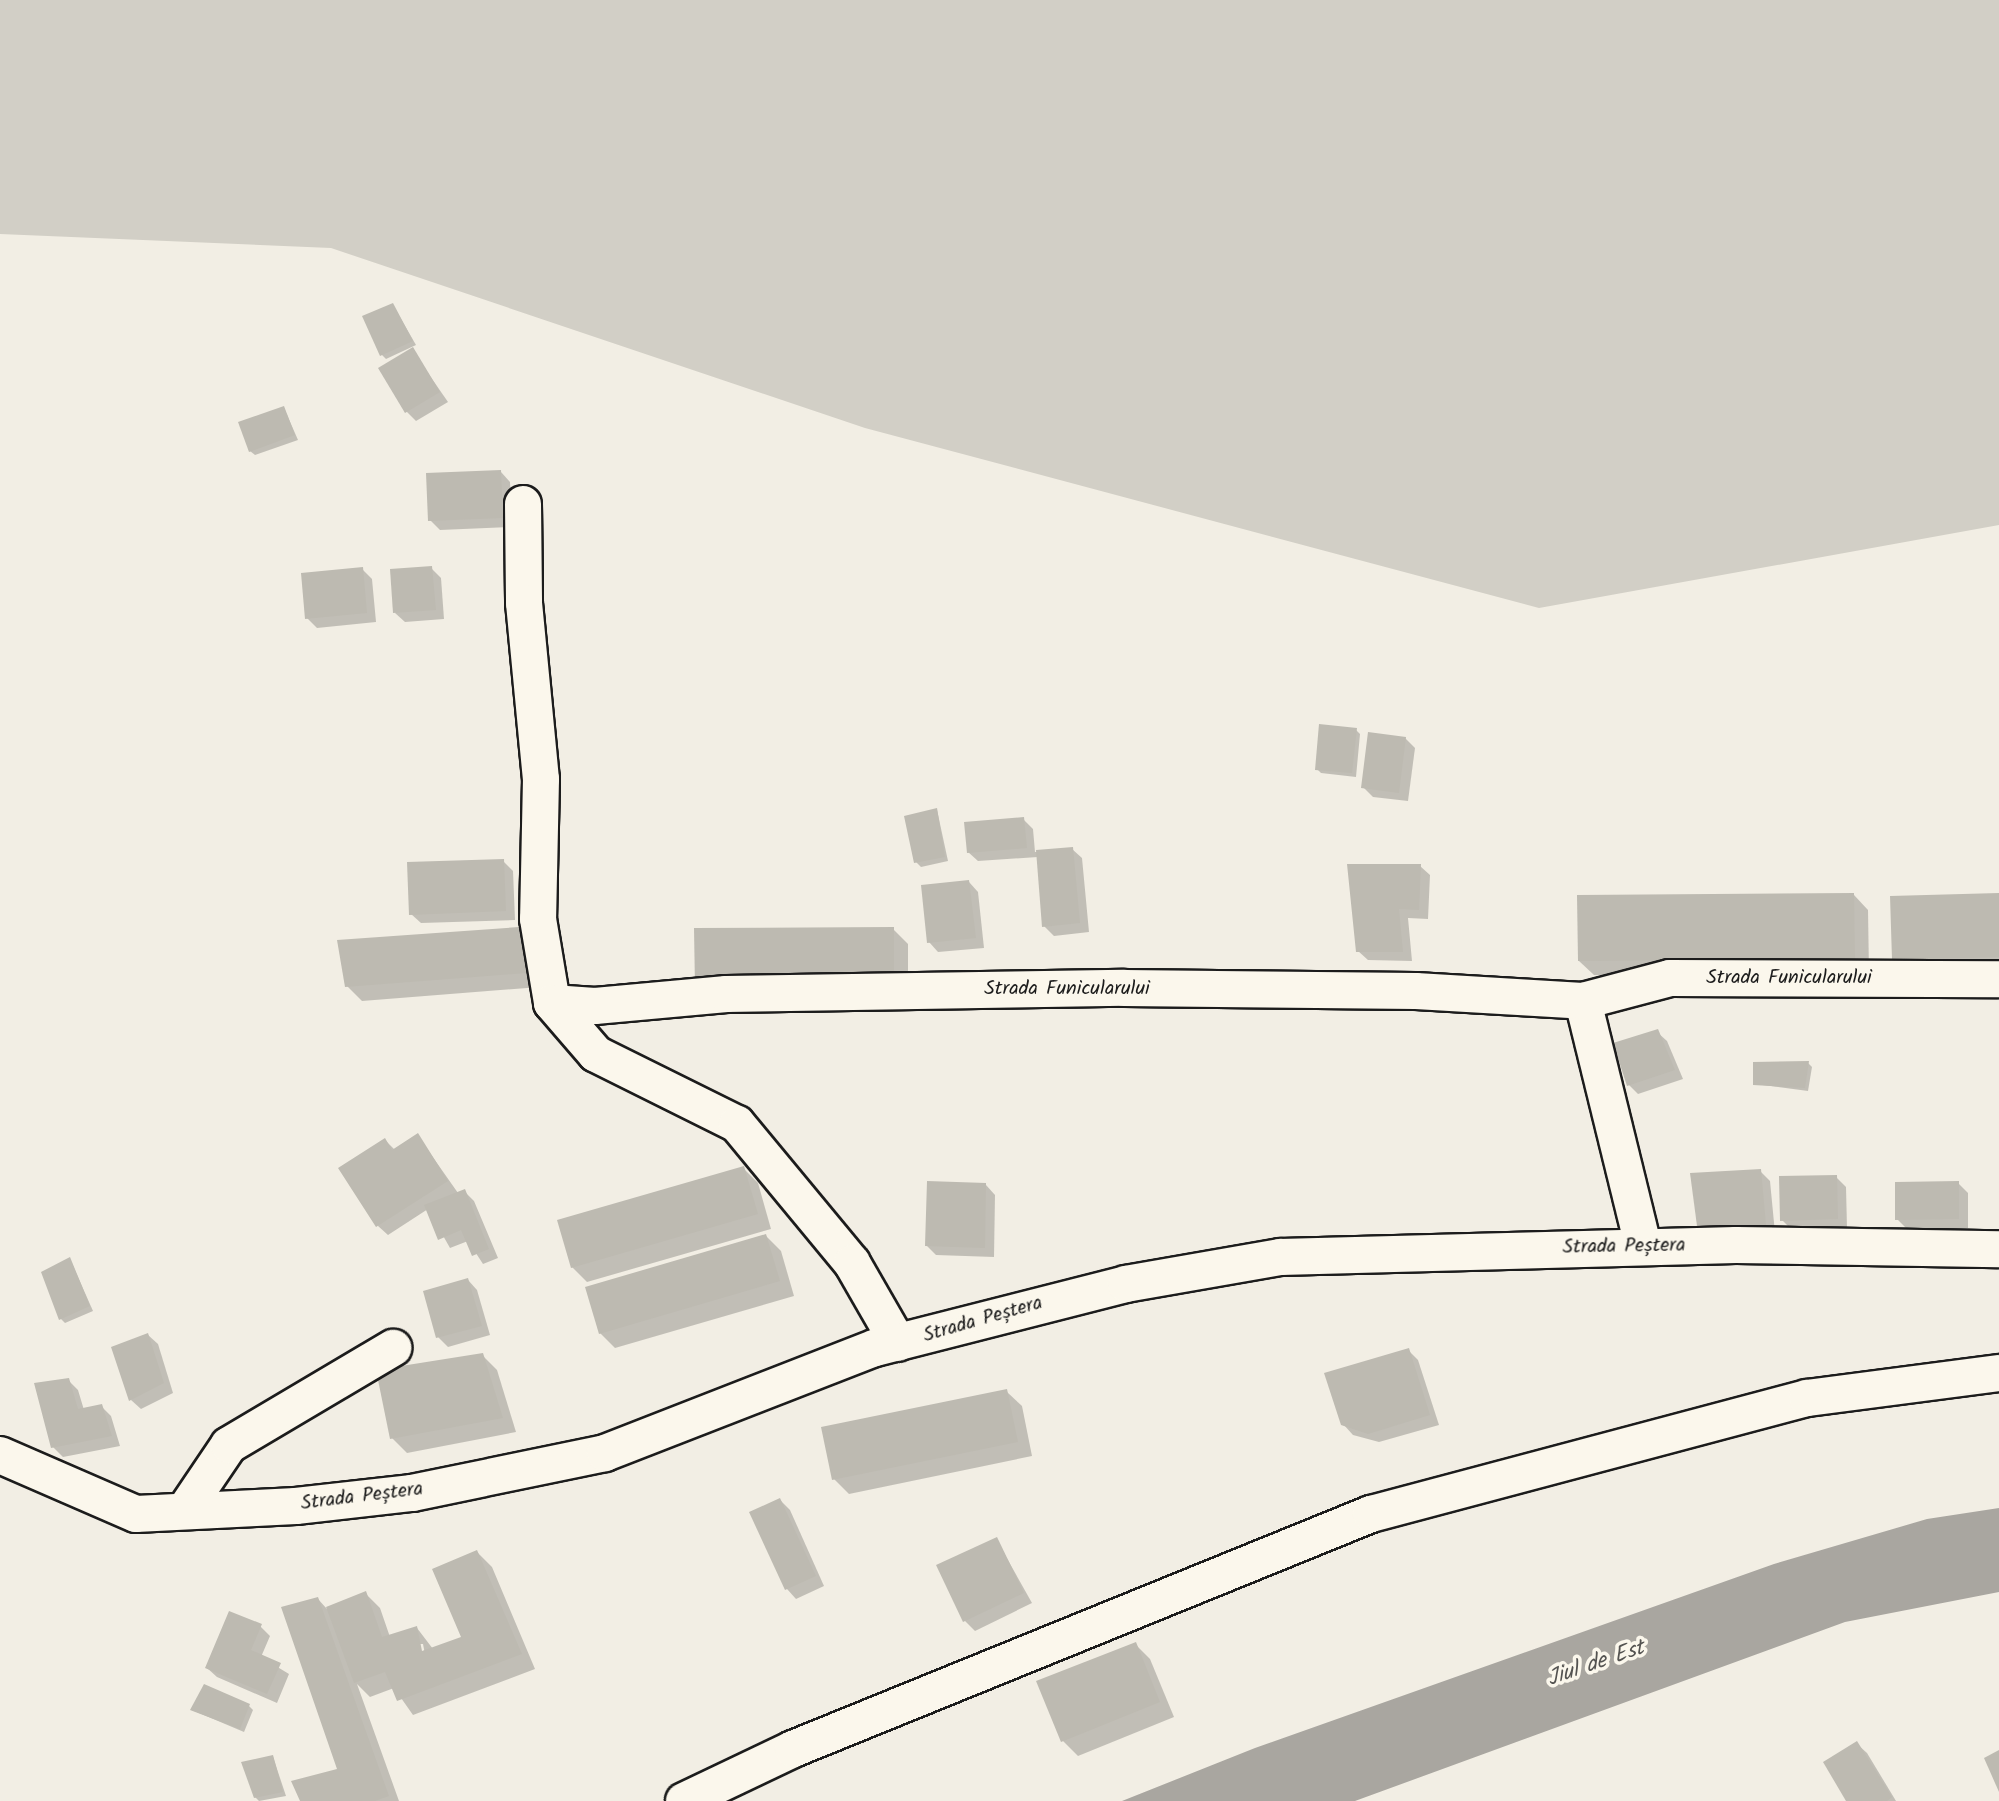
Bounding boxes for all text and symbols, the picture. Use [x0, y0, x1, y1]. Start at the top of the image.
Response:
street label: Strada Funicularului [1706, 966, 1872, 990]
street label: Strada Funicularului [984, 977, 1150, 1001]
street label: Strada Peștera [1562, 1234, 1686, 1260]
street label: Strada Peștera [921, 1292, 1045, 1348]
street label: Strada Peștera [300, 1478, 424, 1516]
water label: Jiul de Est [1544, 1635, 1648, 1693]

